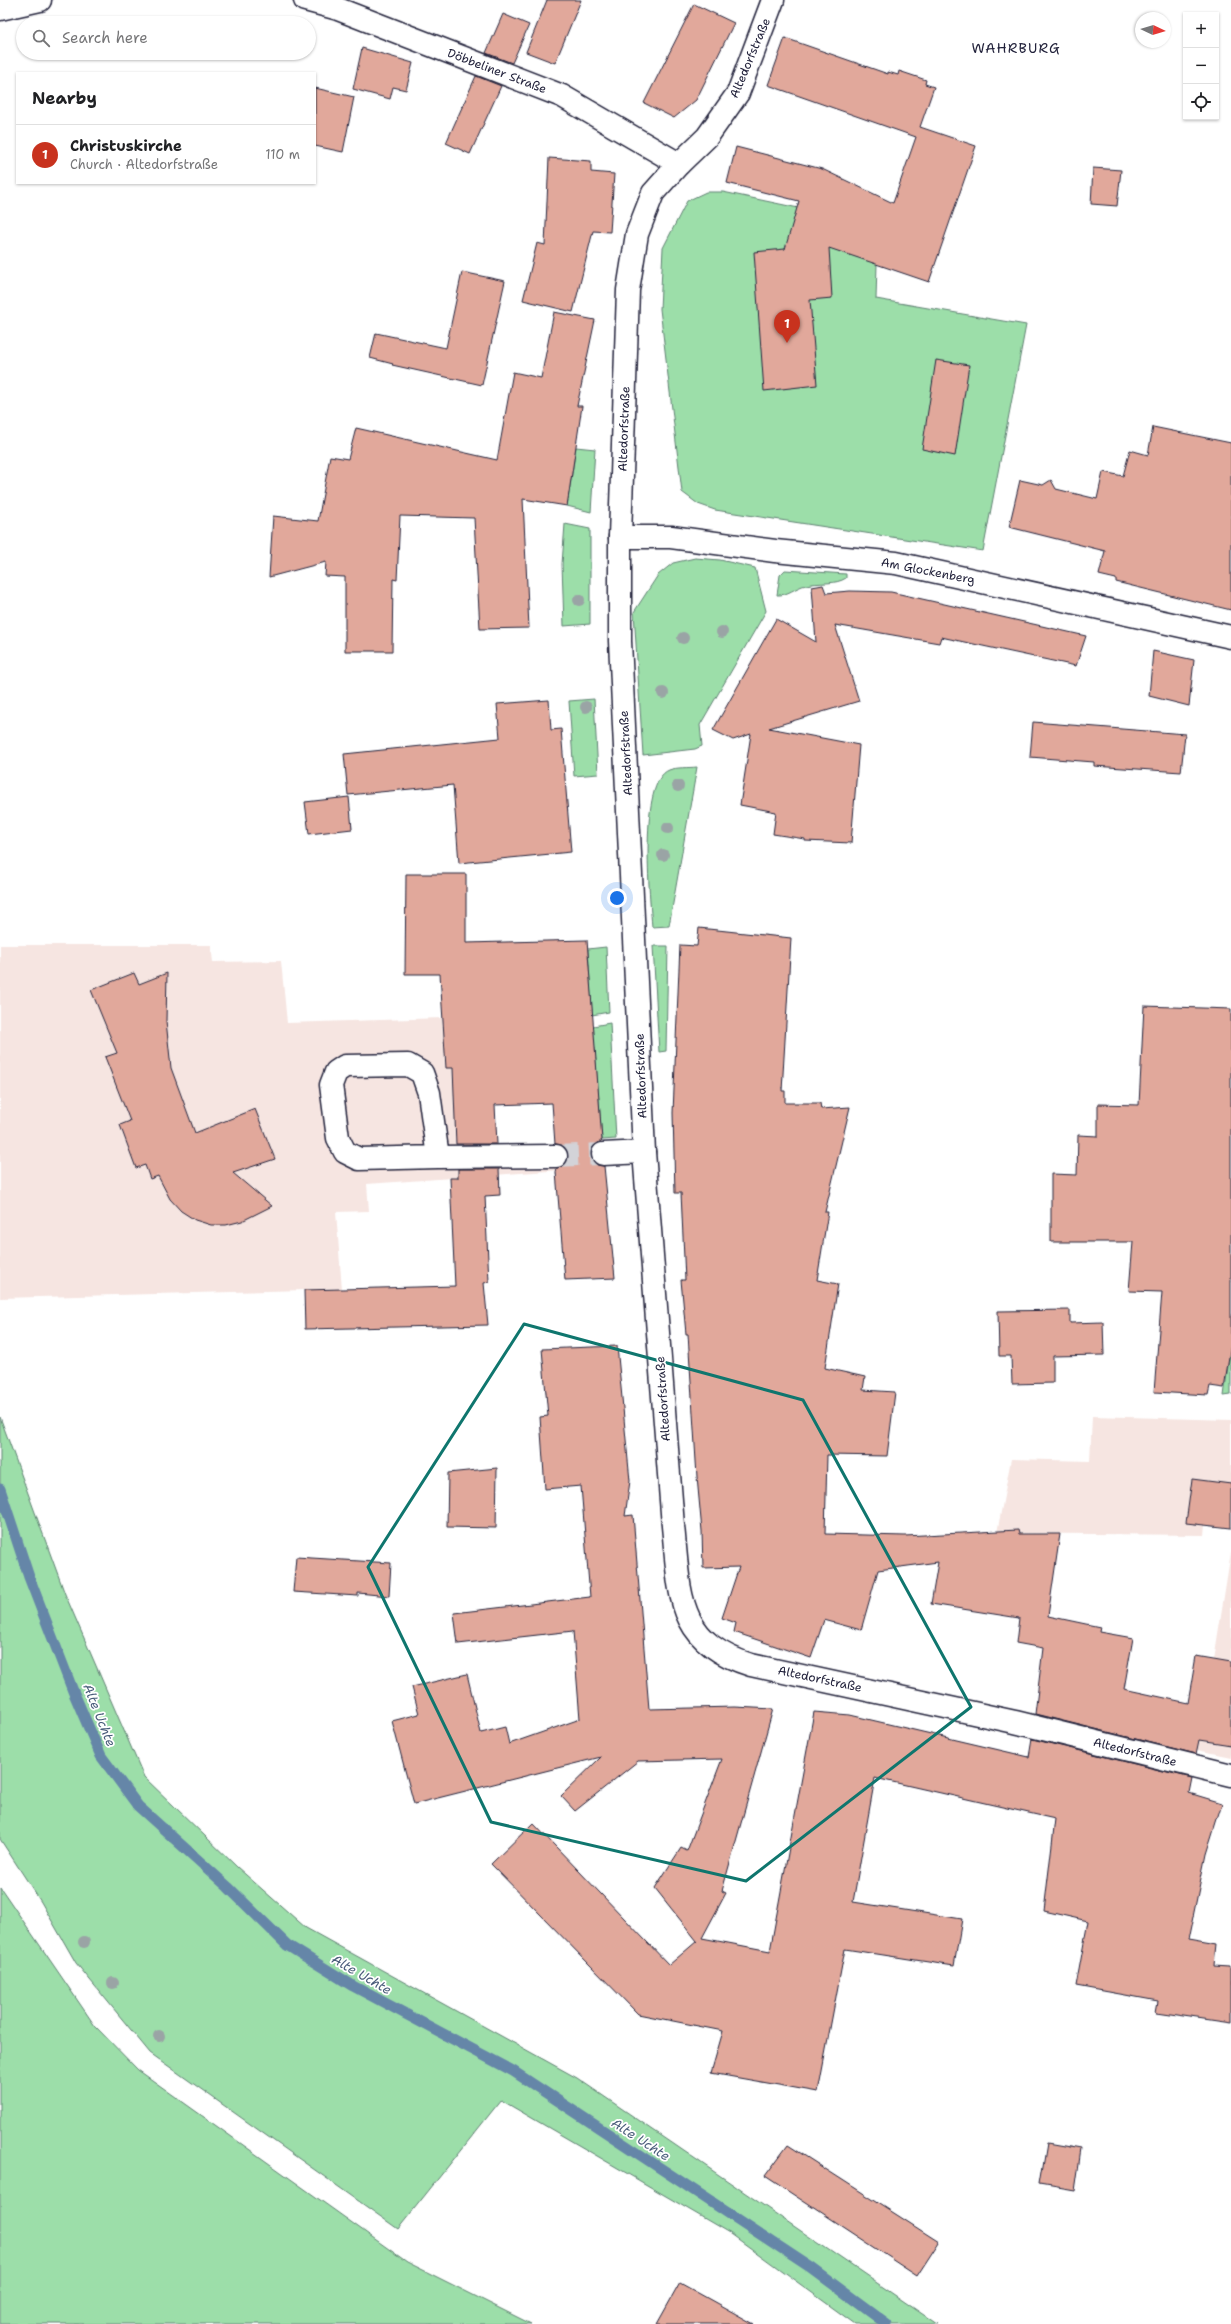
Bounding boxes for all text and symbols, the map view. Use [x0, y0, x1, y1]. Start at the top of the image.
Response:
north arrow [1135, 12, 1171, 48]
map controls [1183, 12, 1219, 120]
button: + [1183, 12, 1219, 48]
street label: Altedorfstraße [726, 15, 774, 100]
search box [16, 16, 316, 60]
icon: search [30, 27, 52, 49]
text: Search here [62, 28, 148, 48]
district label: WAHRBURG [971, 39, 1061, 57]
street label: Döbbeliner Straße [445, 45, 549, 97]
button: − [1183, 48, 1219, 84]
button: locate [1183, 84, 1219, 120]
text: Nearby [32, 87, 97, 109]
text: Christuskirche [70, 136, 182, 156]
text: 1 [42, 146, 48, 163]
text: 110 m [265, 146, 300, 163]
text: Church · Altedorfstraße [70, 156, 218, 173]
pin: 1 [774, 310, 800, 343]
street label: Altedorfstraße [615, 386, 633, 472]
street label: Am Glockenberg [880, 554, 976, 588]
street label: Altedorfstraße [616, 710, 636, 796]
your location [607, 888, 627, 908]
street label: Altedorfstraße [632, 1033, 650, 1119]
street label: Altedorfstraße [652, 1356, 674, 1442]
street label: Altedorfstraße [777, 1662, 864, 1696]
water label: Alte Uchte [79, 1681, 120, 1749]
street label: Altedorfstraße [1092, 1734, 1179, 1770]
water label: Alte Uchte [329, 1950, 395, 1998]
water label: Alte Uchte [608, 2114, 673, 2165]

